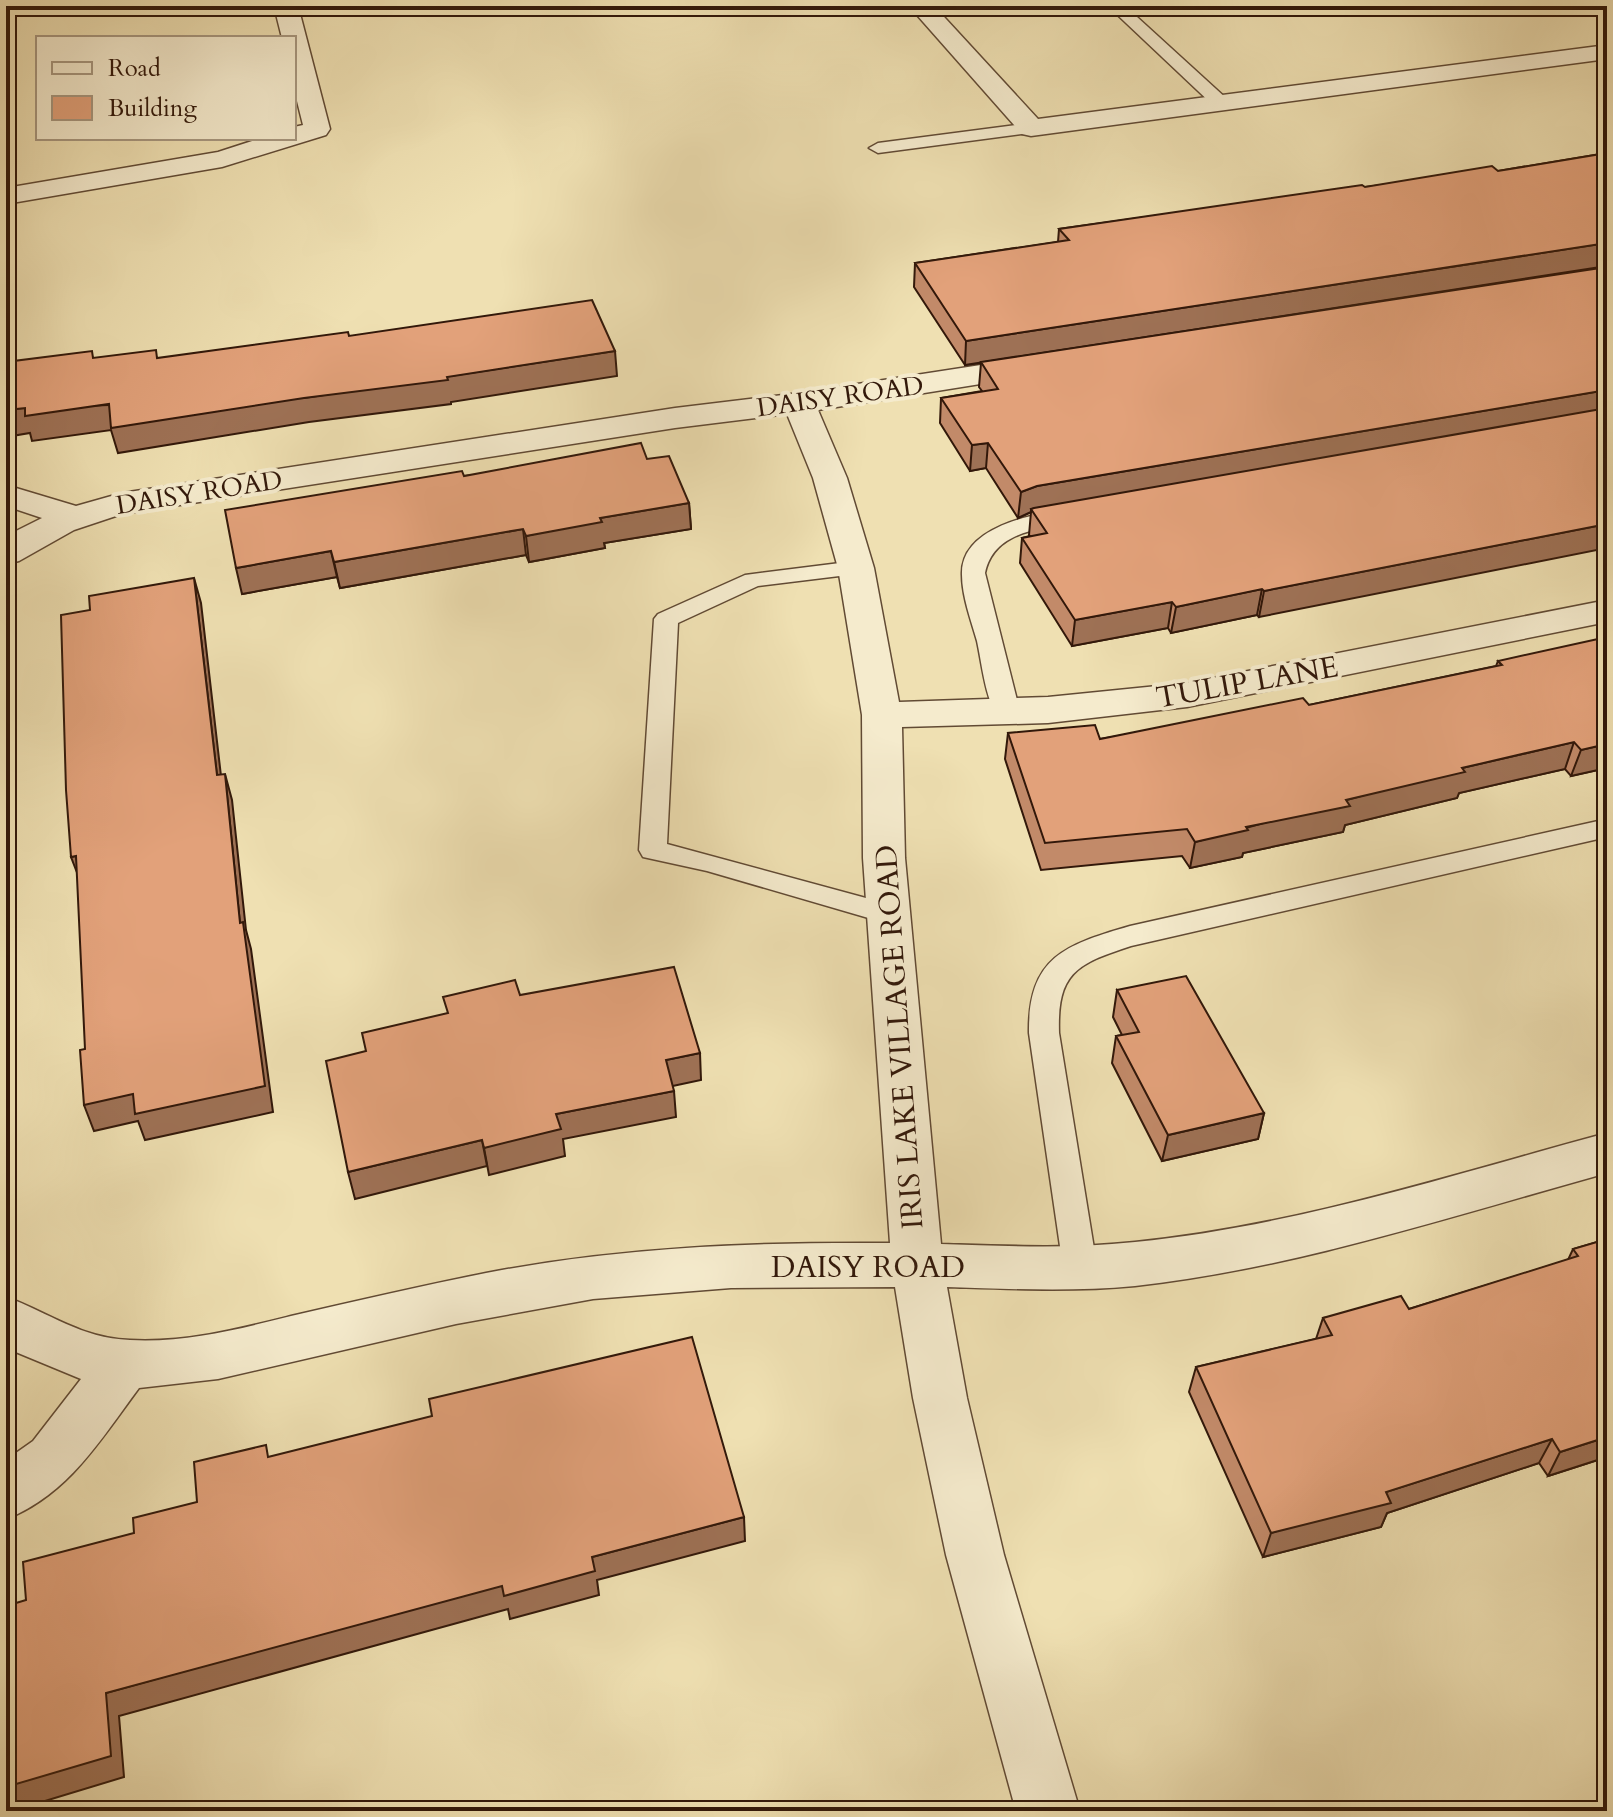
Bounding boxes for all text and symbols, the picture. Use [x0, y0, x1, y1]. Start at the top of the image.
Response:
legend [36, 36, 296, 140]
text: Road [108, 52, 161, 85]
text: Building [108, 92, 198, 125]
street label: DAISY ROAD [754, 367, 926, 426]
street label: DAISY ROAD [113, 462, 285, 523]
street label: TULIP LANE [1153, 646, 1341, 719]
street label: IRIS LAKE VILLAGE ROAD [866, 843, 933, 1231]
street label: DAISY ROAD [771, 1247, 965, 1288]

